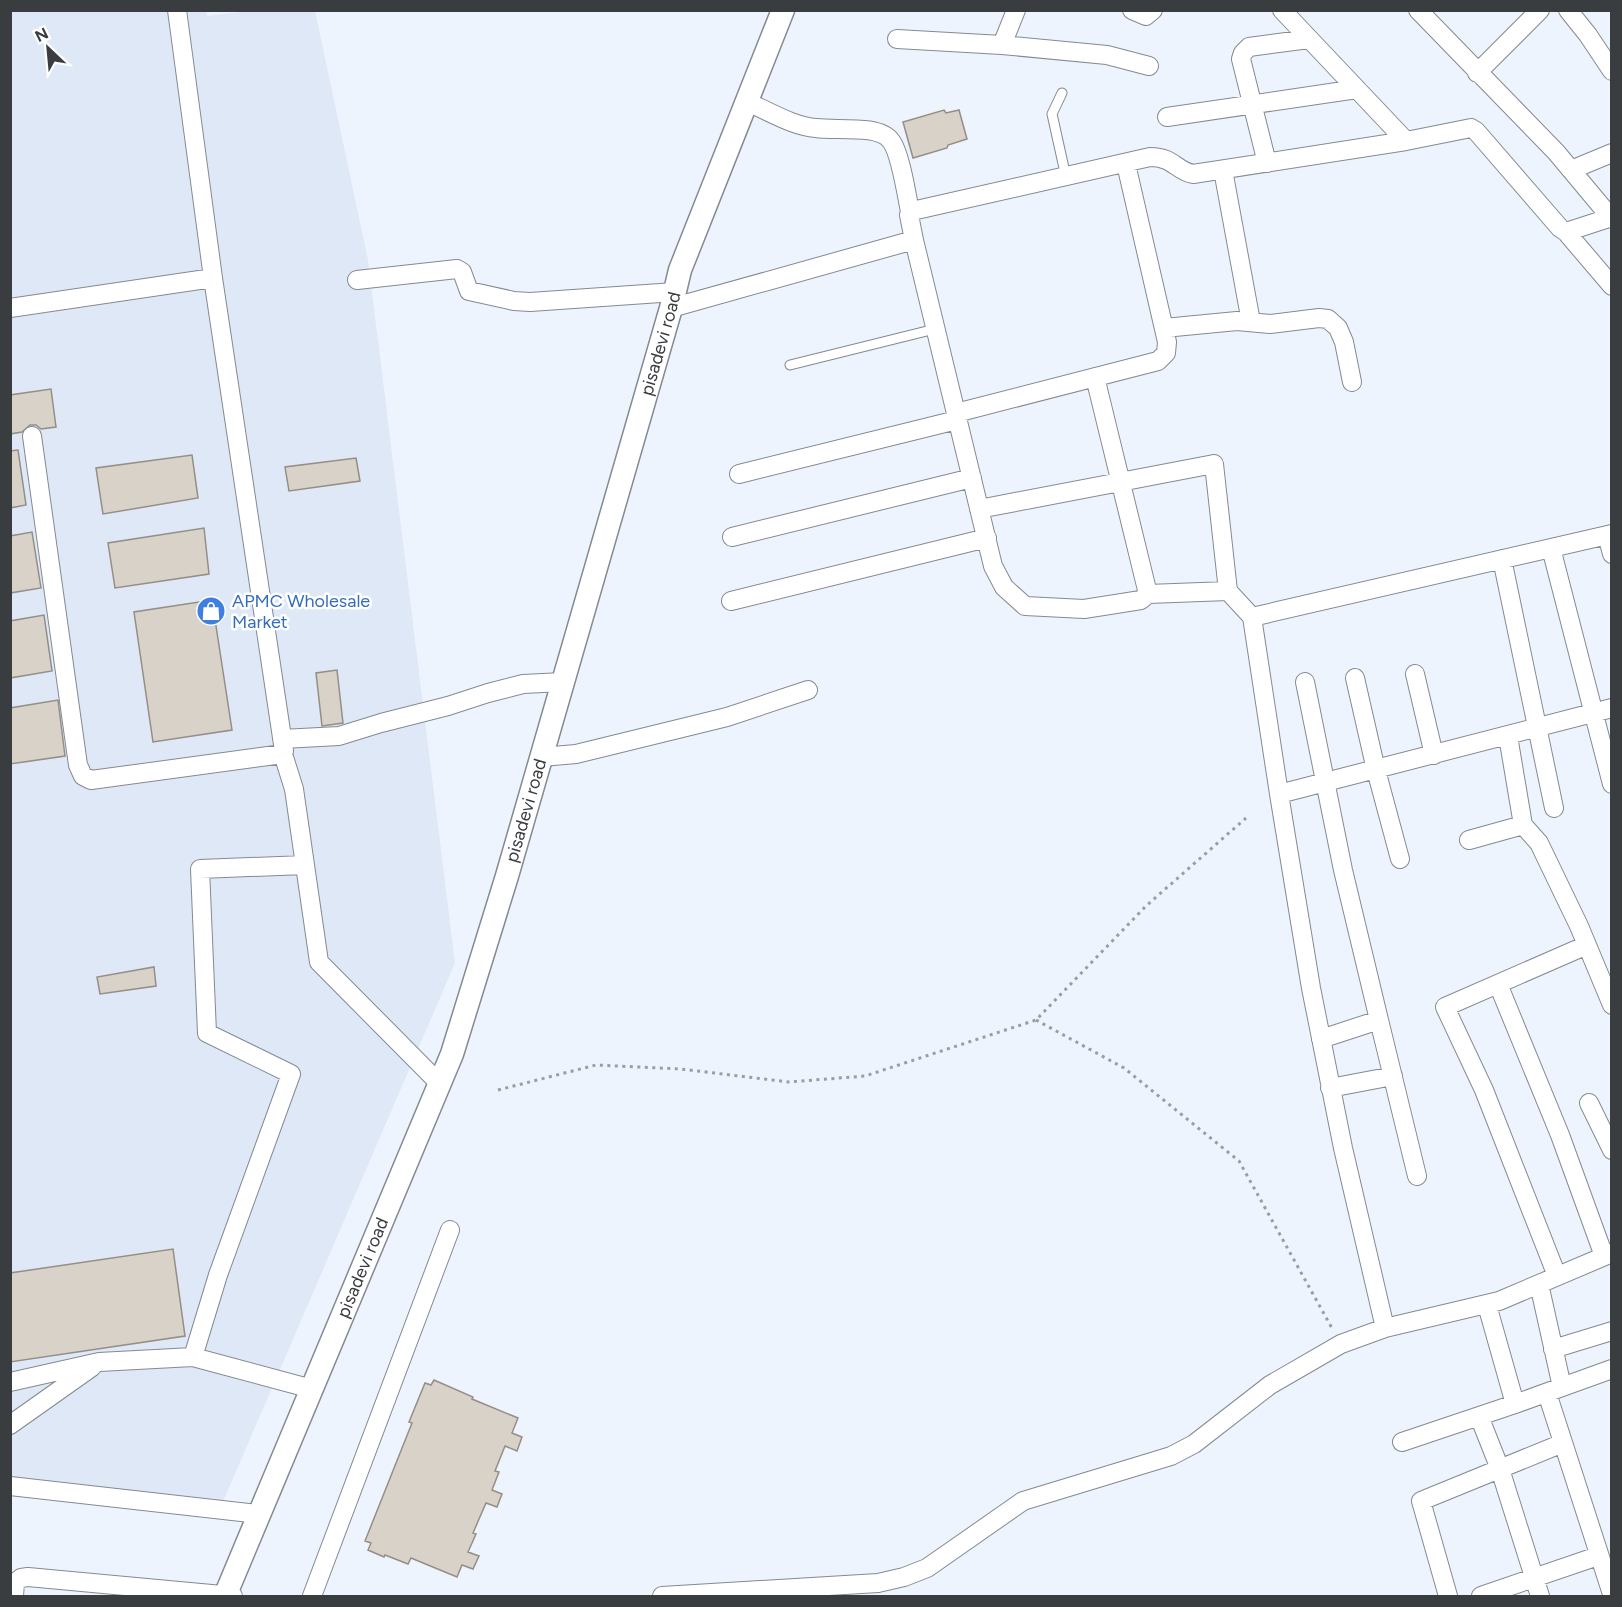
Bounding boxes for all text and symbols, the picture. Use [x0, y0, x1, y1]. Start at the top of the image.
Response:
north arrow [18, 18, 78, 78]
text: N [32, 24, 51, 46]
street label: pisadevi road [635, 290, 685, 398]
place label: APMC Wholesale Market [232, 590, 370, 633]
shop icon: APMC Wholesale Market [195, 595, 227, 627]
street label: pisadevi road [500, 756, 551, 865]
street label: pisadevi road [332, 1214, 393, 1321]

